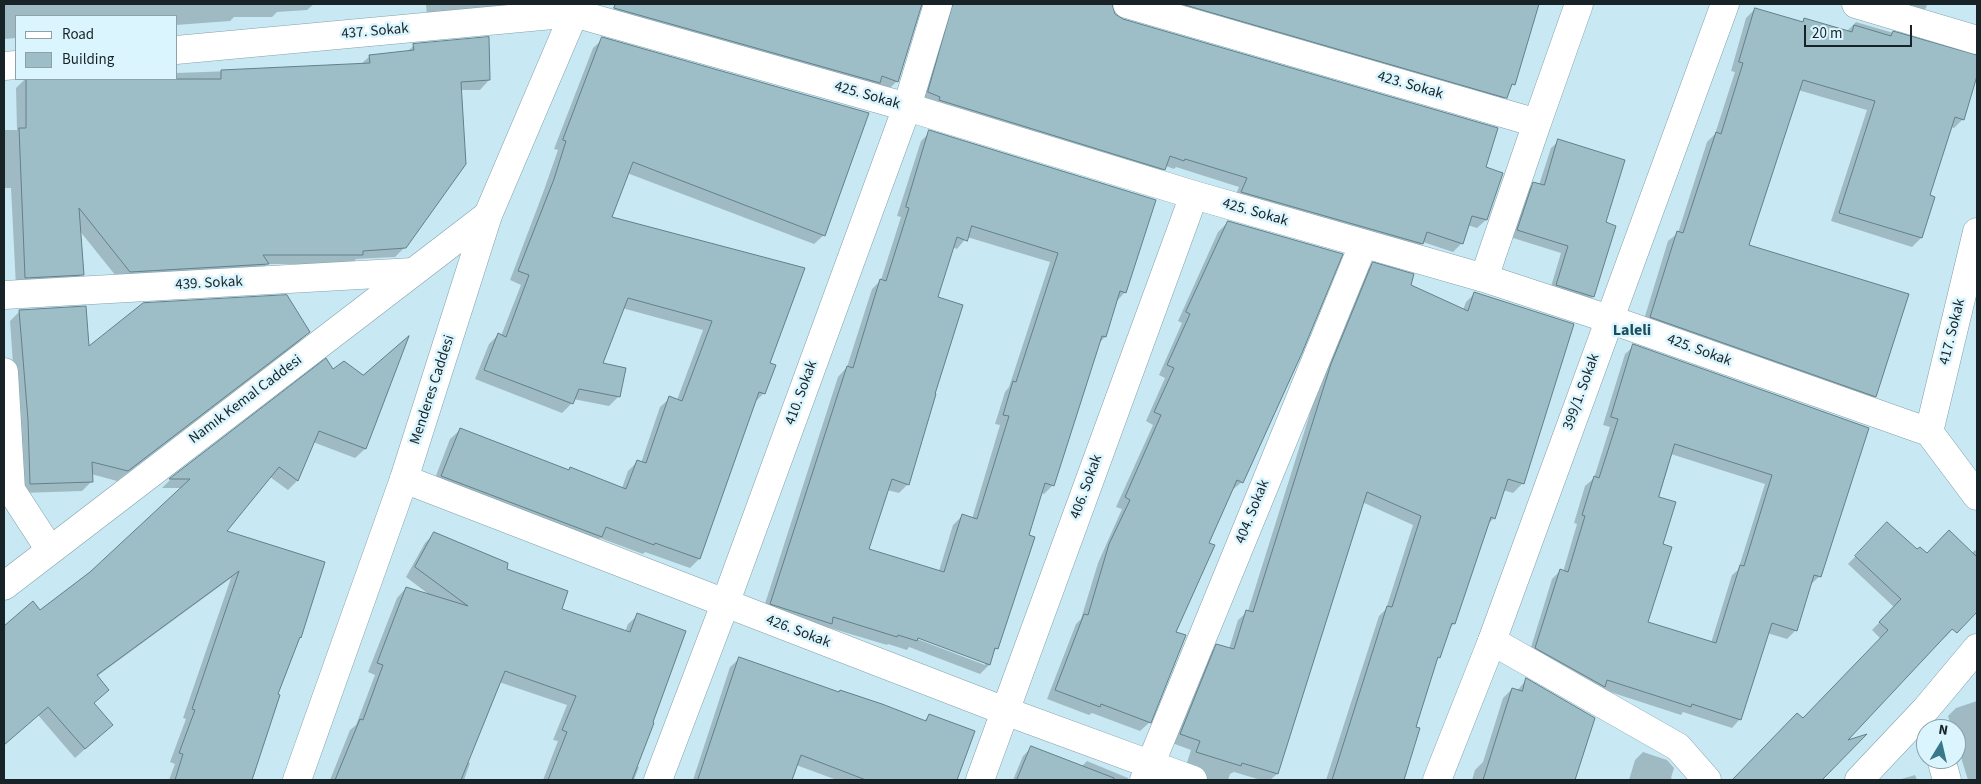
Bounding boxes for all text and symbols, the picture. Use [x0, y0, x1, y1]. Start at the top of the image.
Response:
legend [15, 15, 178, 80]
scale bar [1806, 15, 1914, 47]
street label: 437. Sokak [341, 20, 409, 44]
text: 20 m [1812, 23, 1842, 44]
text: Road [62, 24, 94, 45]
text: Building [62, 49, 114, 70]
street label: 423. Sokak [1375, 68, 1445, 104]
street label: 425. Sokak [832, 78, 902, 114]
street label: 425. Sokak [1220, 195, 1290, 231]
street label: 439. Sokak [175, 273, 243, 295]
street label: 417. Sokak [1936, 297, 1970, 367]
district label: Laleli [1613, 321, 1651, 341]
street label: 425. Sokak [1664, 331, 1734, 371]
street label: Menderes Caddesi [407, 333, 459, 447]
street label: 399/1. Sokak [1560, 351, 1604, 433]
street label: Namık Kemal Caddesi [186, 352, 306, 448]
street label: 410. Sokak [782, 358, 822, 428]
street label: 406. Sokak [1067, 452, 1107, 522]
street label: 404. Sokak [1232, 477, 1274, 547]
street label: 426. Sokak [763, 612, 833, 652]
north arrow [1916, 719, 1966, 769]
text: N [1937, 720, 1949, 741]

